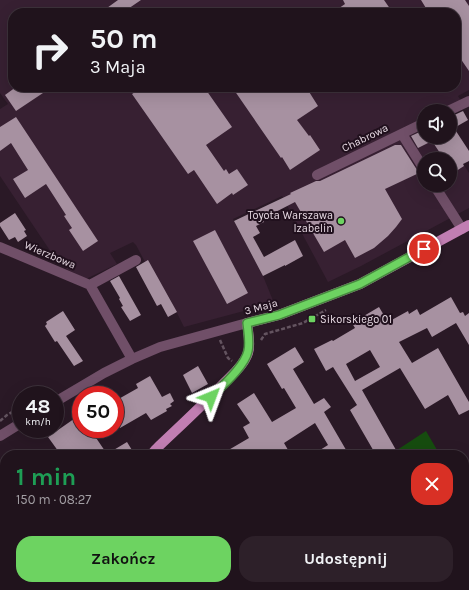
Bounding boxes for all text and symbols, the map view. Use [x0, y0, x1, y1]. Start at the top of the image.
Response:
text: 50 m [90, 22, 158, 55]
icon: right [24, 24, 76, 76]
text: 3 Maja [90, 56, 146, 78]
map controls [417, 104, 457, 192]
button: sound [417, 104, 457, 144]
street label: Chabrowa [340, 121, 390, 155]
button: search [417, 152, 457, 192]
place label: Toyota Warszawa Izabelin [248, 209, 333, 235]
marker: Toyota Warszawa Izabelin [336, 216, 346, 226]
pin [407, 232, 441, 266]
street label: Wierzbowa [22, 238, 78, 272]
icon: arrive [413, 238, 435, 260]
street label: 3 Maja [243, 296, 279, 318]
place label: Sikorskiego 01 [320, 313, 392, 326]
marker: Sikorskiego 01 [307, 314, 317, 324]
position arrow [190, 376, 232, 418]
speed limit sign: 50 [72, 386, 124, 438]
text: 48 [26, 395, 50, 418]
text: km/h [25, 416, 51, 428]
text: 1 min [16, 463, 76, 491]
button: close [411, 463, 453, 505]
text: 150 m · 08:27 [16, 492, 91, 507]
button: Zakończ [16, 536, 231, 582]
button: Udostępnij [239, 536, 453, 582]

